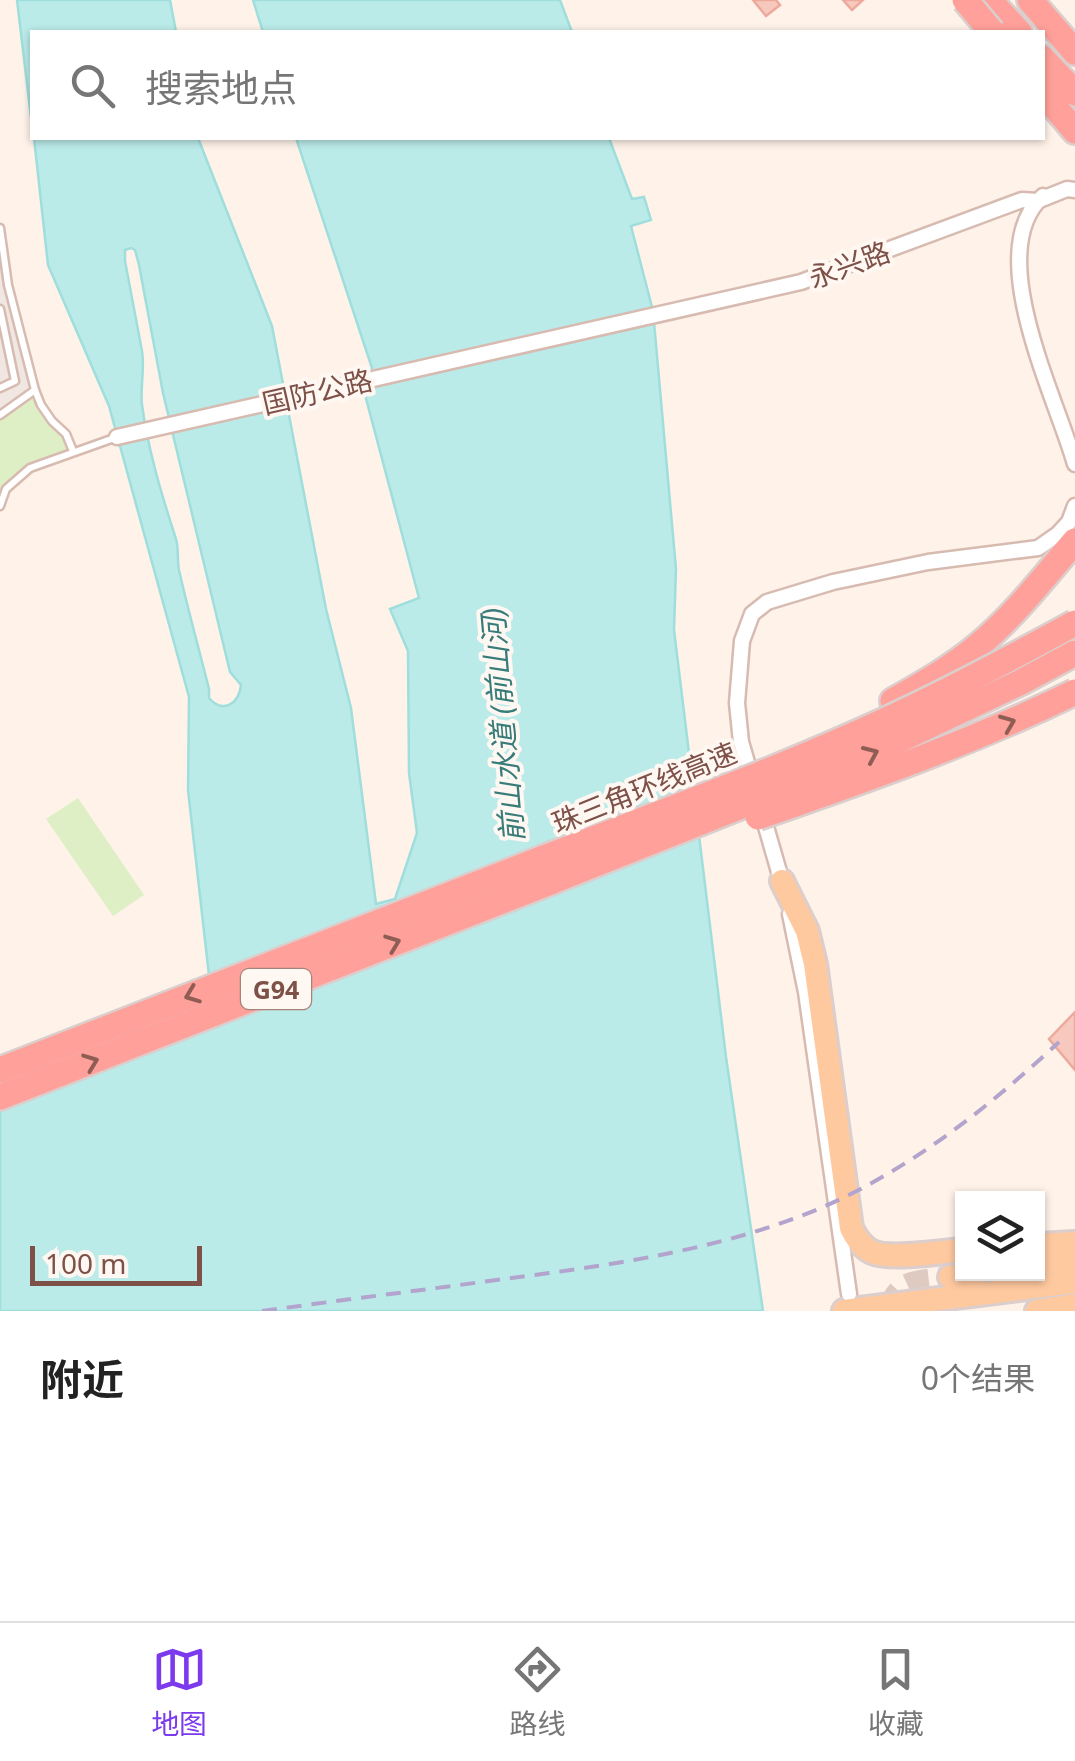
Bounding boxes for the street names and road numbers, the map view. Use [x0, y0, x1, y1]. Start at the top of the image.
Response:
street label: 永兴路 [803, 232, 895, 296]
street label: 国防公路 [258, 360, 376, 422]
street label: 珠三角环线高速 [546, 733, 742, 841]
road number: G94 [241, 969, 311, 1009]

